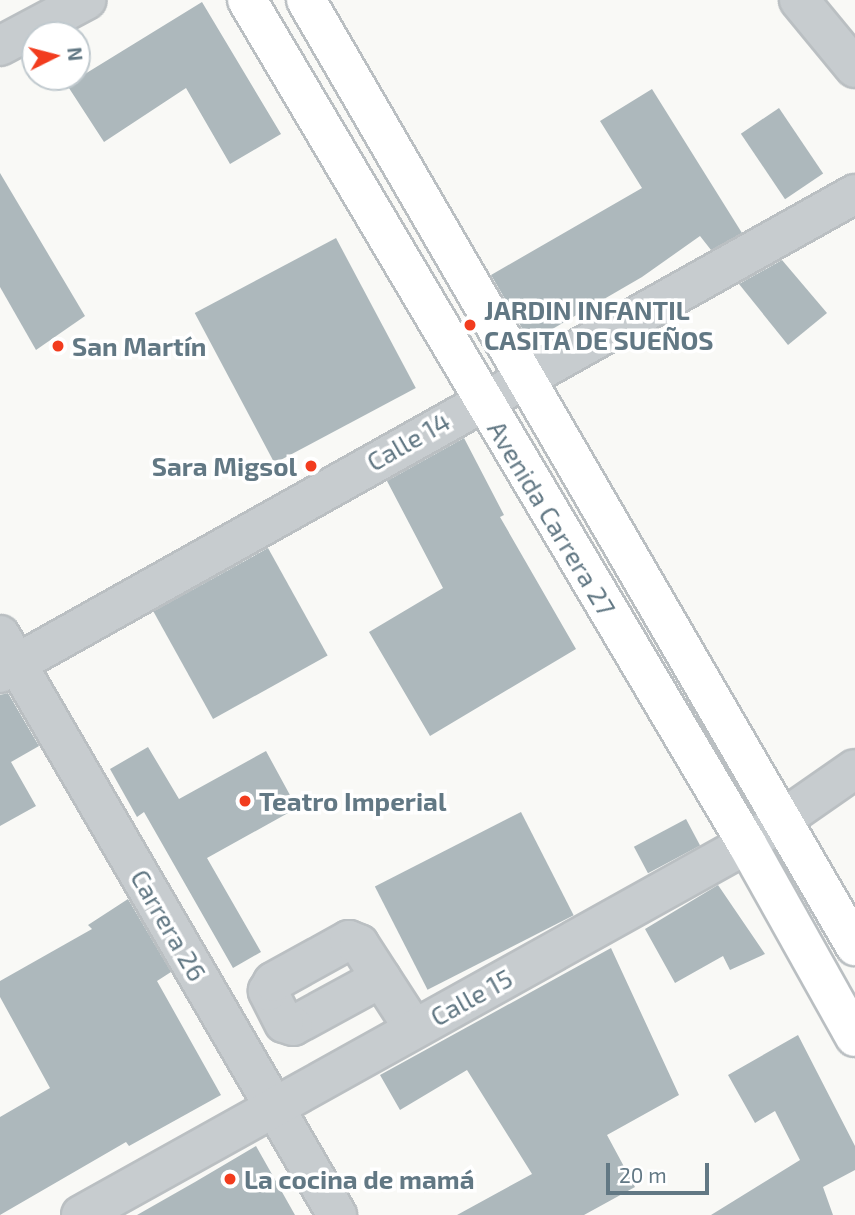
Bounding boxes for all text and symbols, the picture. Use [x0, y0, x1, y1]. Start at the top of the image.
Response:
north arrow [21, 21, 91, 91]
text: N [63, 46, 88, 62]
place label: JARDIN INFANTIL CASITA DE SUEÑOS [484, 294, 714, 356]
marker: JARDIN INFANTIL CASITA DE SUEÑOS [462, 317, 478, 333]
place label: San Martín [72, 330, 206, 362]
marker: San Martín [50, 338, 66, 354]
street label: Calle 14 [361, 405, 455, 477]
street label: Avenida Carrera 27 [482, 415, 622, 621]
place label: Sara Migsol [152, 450, 297, 482]
marker: Sara Migsol [303, 458, 319, 474]
place label: Teatro Imperial [259, 785, 446, 817]
marker: Teatro Imperial [237, 793, 253, 809]
street label: Carrera 26 [125, 864, 213, 986]
street label: Calle 15 [425, 962, 517, 1032]
scale bar [610, 1148, 713, 1192]
text: 20 m [619, 1162, 667, 1187]
place label: La cocina de mamá [244, 1163, 475, 1195]
marker: La cocina de mamá [222, 1171, 238, 1187]

